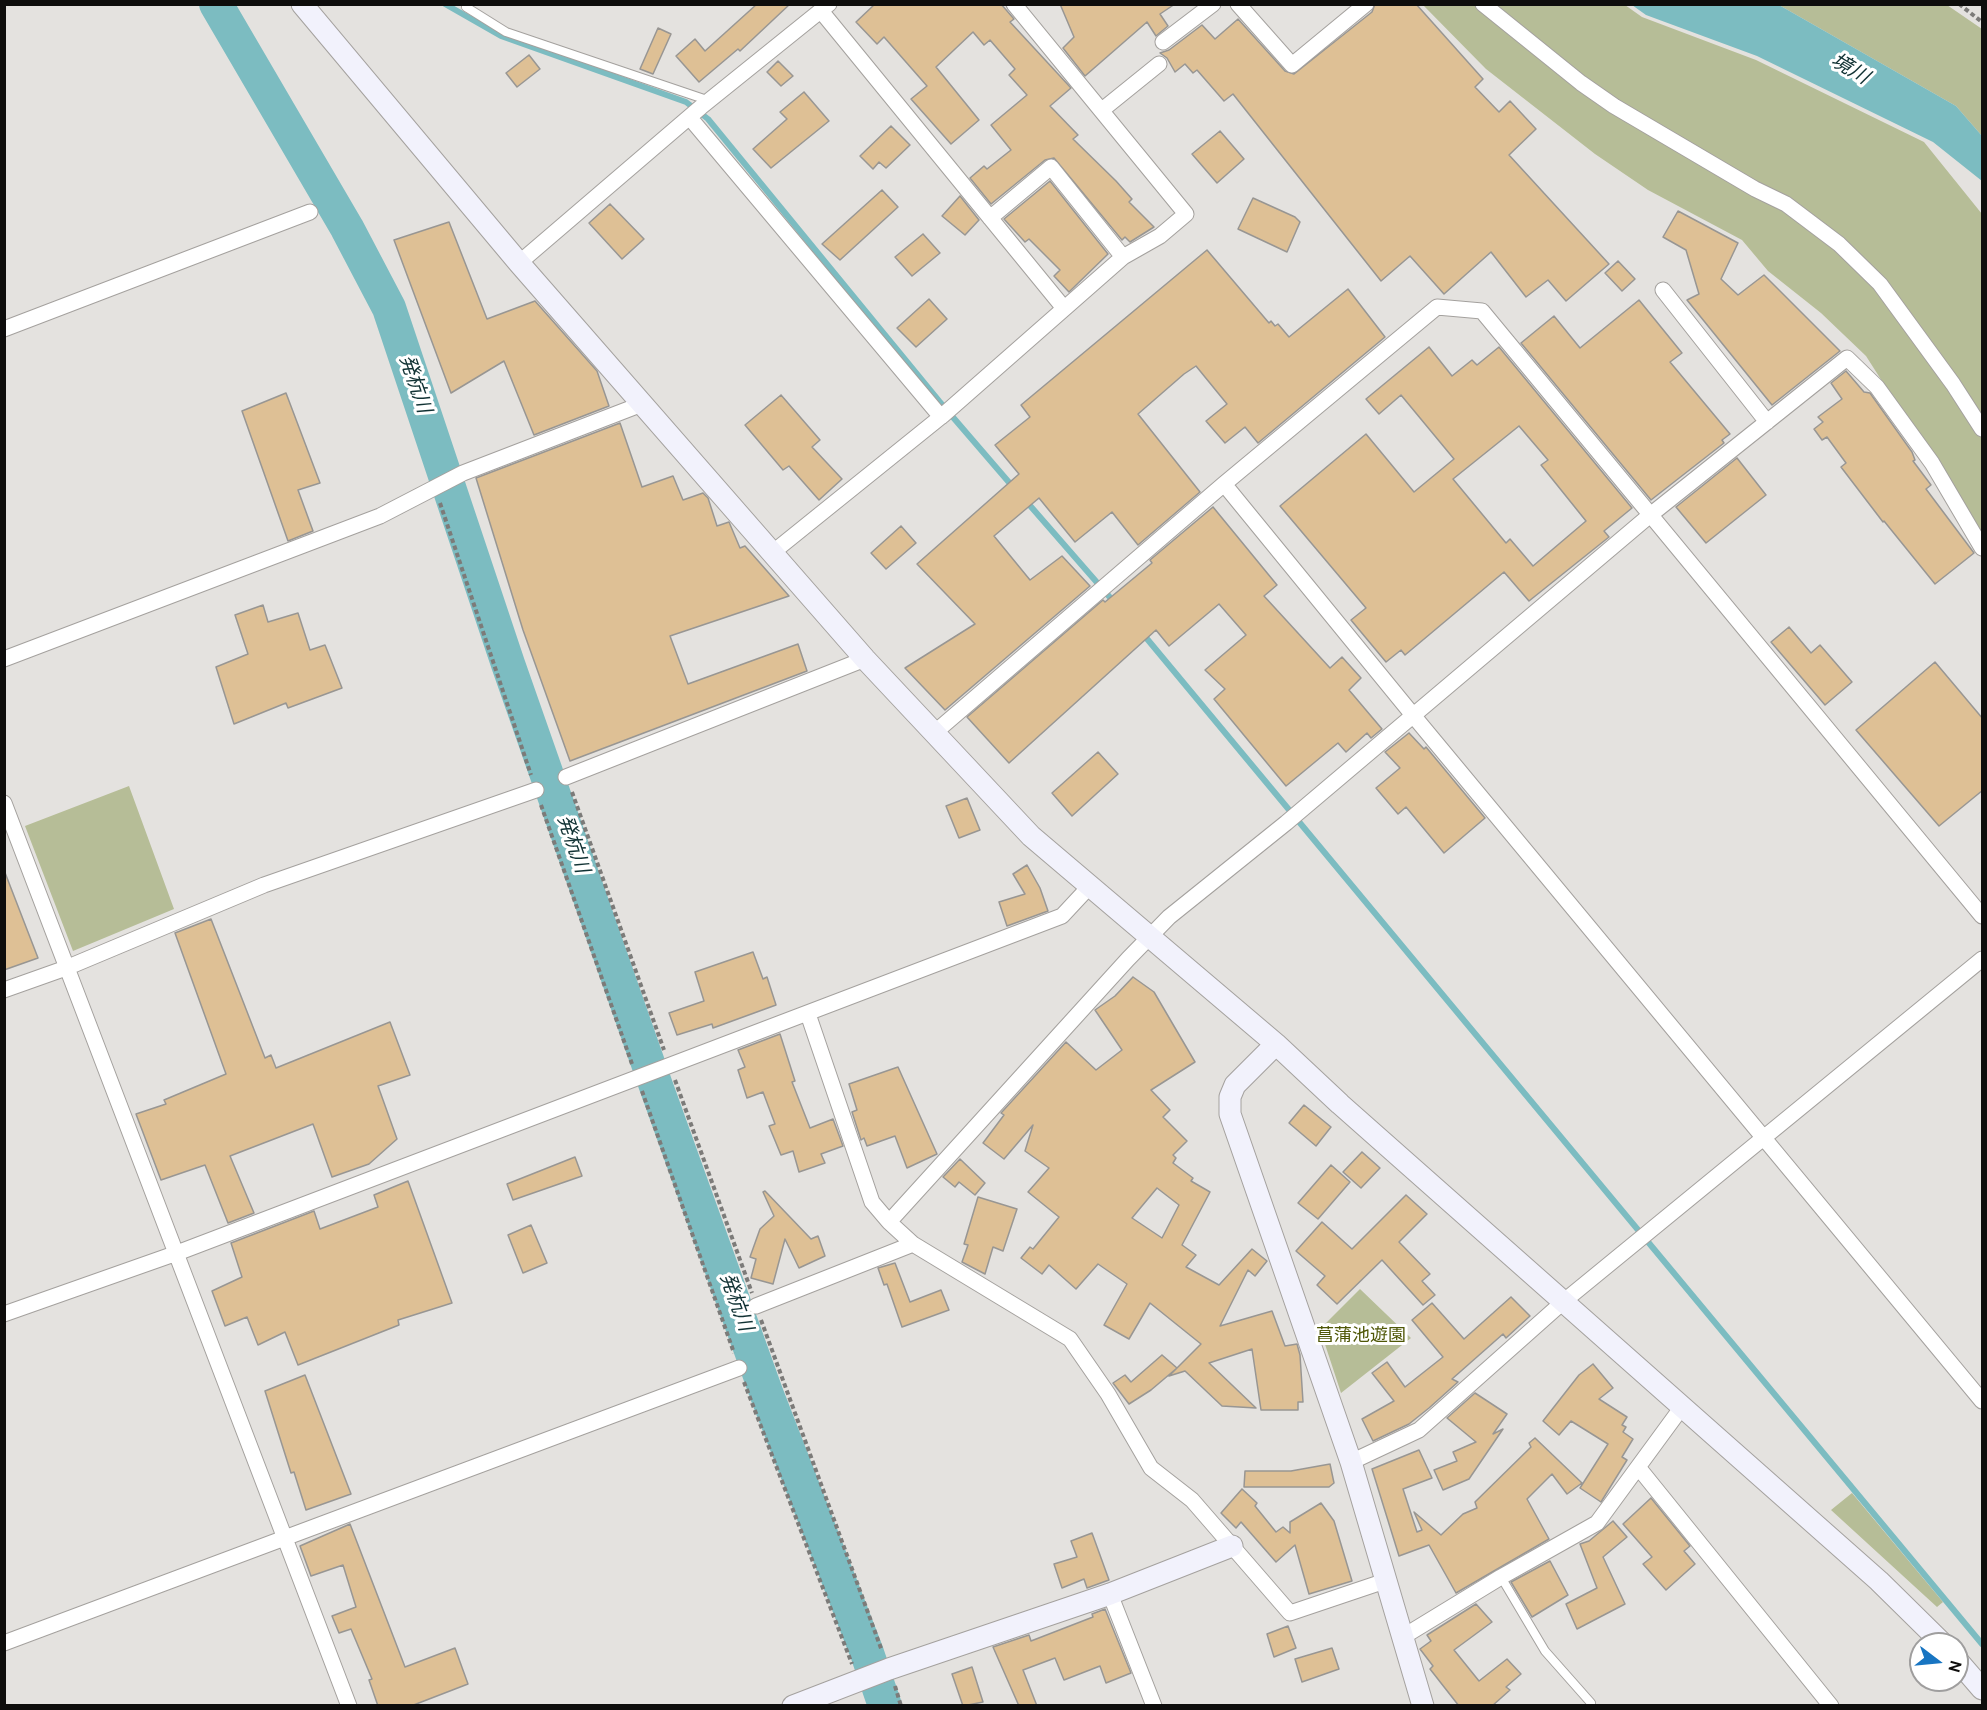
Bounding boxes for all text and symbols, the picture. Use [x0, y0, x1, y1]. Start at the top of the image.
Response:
water label: 境川 [1827, 48, 1873, 90]
water label: 発杭川 [394, 352, 436, 416]
water label: 発杭川 [552, 812, 594, 876]
water label: 発杭川 [714, 1270, 758, 1334]
park label: 菖蒲池遊園 [1316, 1325, 1406, 1347]
north arrow [1909, 1632, 1969, 1692]
text: N [1944, 1658, 1966, 1675]

